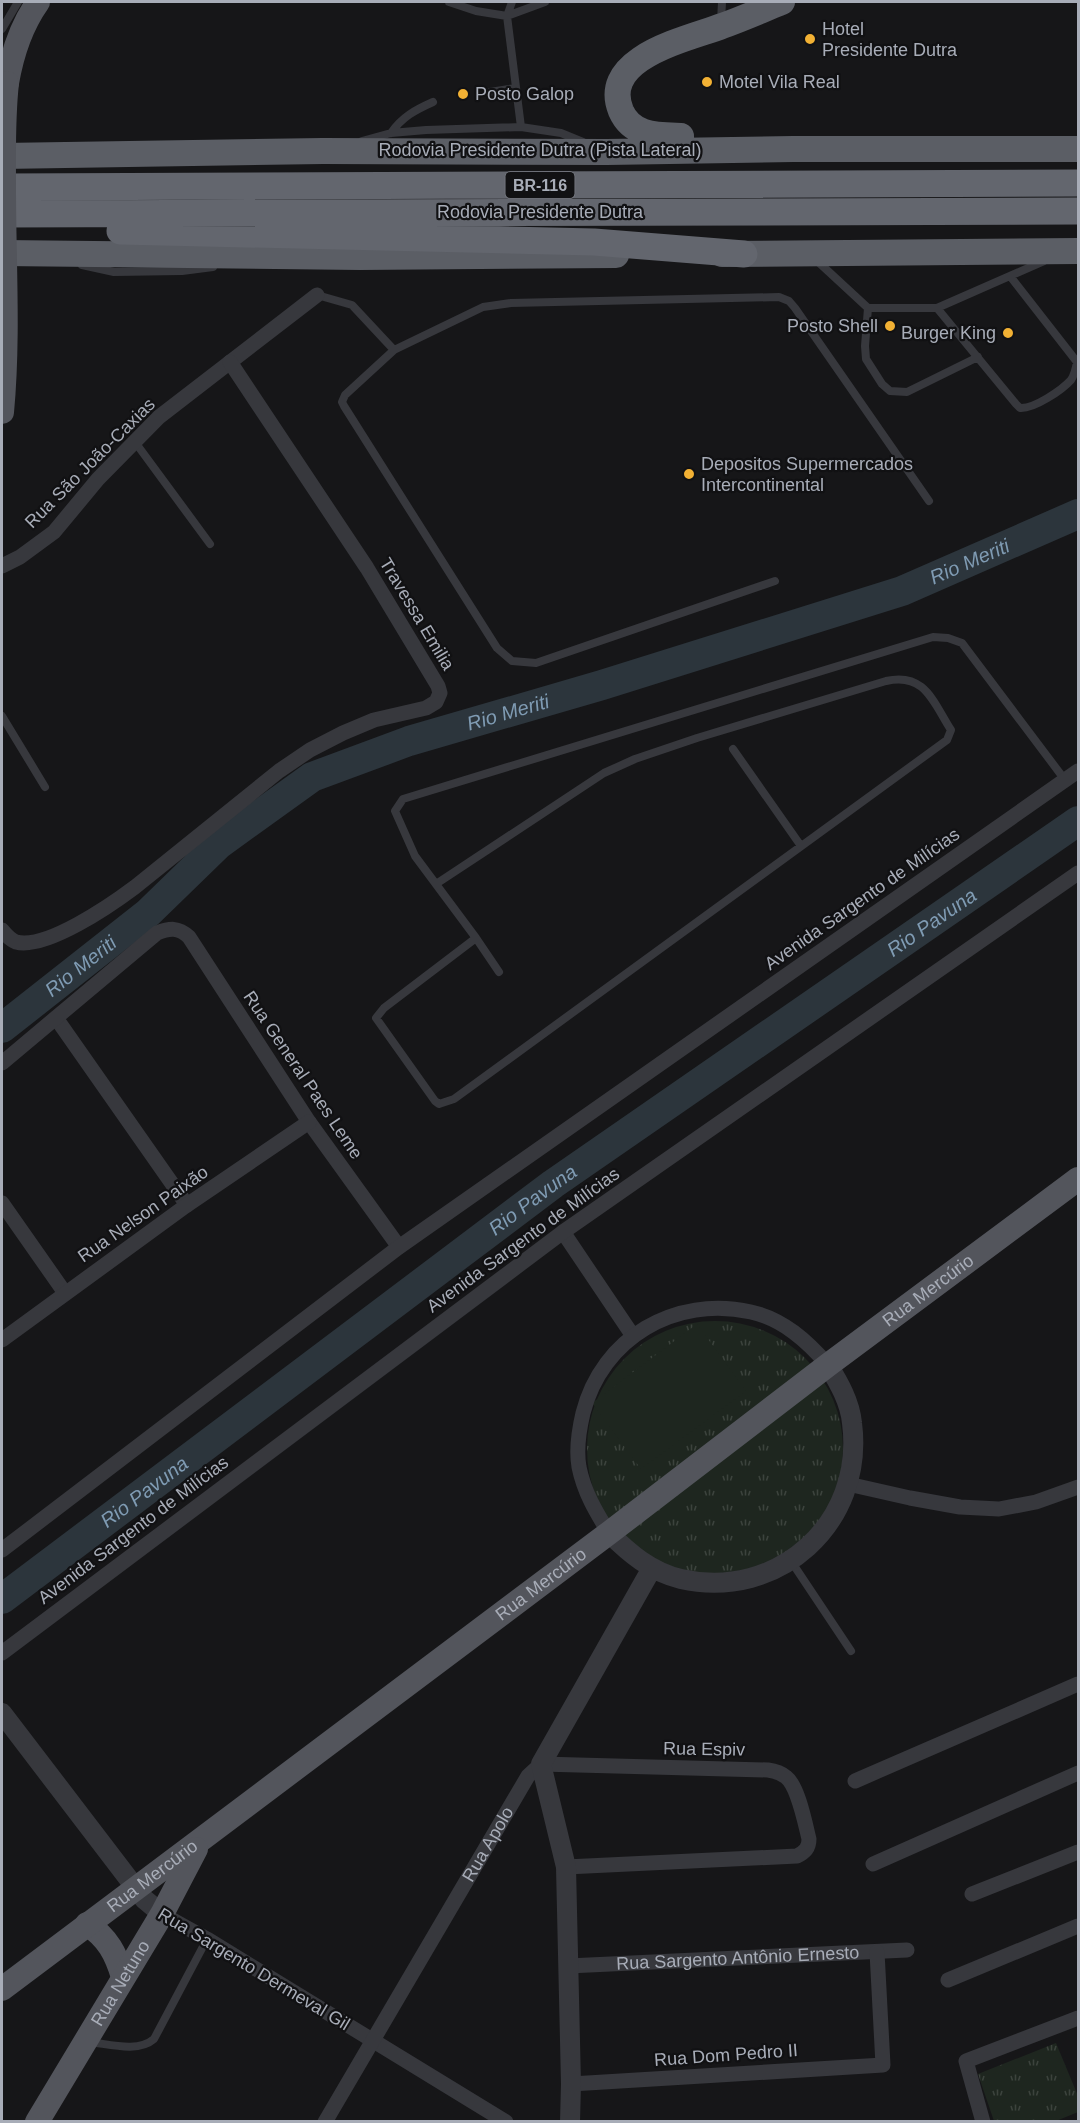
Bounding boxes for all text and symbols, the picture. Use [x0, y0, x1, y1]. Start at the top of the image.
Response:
place label: Hotel Presidente Dutra [822, 19, 958, 60]
marker: Hotel Presidente Dutra [803, 32, 817, 46]
place label: Motel Vila Real [719, 72, 840, 92]
marker: Motel Vila Real [700, 75, 714, 89]
place label: Posto Galop [475, 84, 574, 104]
marker: Posto Galop [456, 87, 470, 101]
street label: Rodovia Presidente Dutra (Pista Lateral) [378, 140, 702, 160]
road number: BR-116 [506, 172, 574, 198]
street label: Rodovia Presidente Dutra [437, 202, 644, 222]
place label: Posto Shell [787, 316, 878, 336]
marker: Posto Shell [883, 319, 897, 333]
place label: Burger King [901, 323, 996, 343]
marker: Burger King [1001, 326, 1015, 340]
street label: Rua São João-Caxias [21, 394, 159, 532]
place label: Depositos Supermercados Intercontinental [701, 454, 913, 495]
marker: Depositos Supermercados Intercontinental [682, 467, 696, 481]
water label: Rio Meriti [926, 534, 1013, 588]
street label: Travessa Emilia [376, 554, 459, 675]
water label: Rio Meriti [464, 690, 552, 735]
street label: Avenida Sargento de Milícias [761, 824, 963, 974]
water label: Rio Pavuna [883, 884, 980, 961]
water label: Rio Meriti [41, 931, 121, 1001]
street label: Rua General Paes Leme [239, 987, 367, 1163]
water label: Rio Pavuna [484, 1160, 581, 1239]
street label: Rua Nelson Paixão [74, 1162, 212, 1266]
street label: Avenida Sargento de Milícias [423, 1163, 623, 1317]
street label: Rua Mercúrio [879, 1250, 977, 1331]
street label: Avenida Sargento de Milícias [34, 1452, 232, 1608]
water label: Rio Pavuna [96, 1452, 192, 1532]
street label: Rua Mercúrio [492, 1544, 590, 1625]
street label: Rua Espiv [663, 1738, 745, 1760]
street label: Rua Apolo [458, 1803, 518, 1885]
street label: Rua Mercúrio [103, 1836, 202, 1917]
street label: Rua Sargento Dermeval Gil [155, 1904, 353, 2034]
street label: Rua Netuno [87, 1937, 154, 2029]
street label: Rua Sargento Antônio Ernesto [616, 1942, 860, 1974]
street label: Rua Dom Pedro II [653, 2040, 799, 2070]

